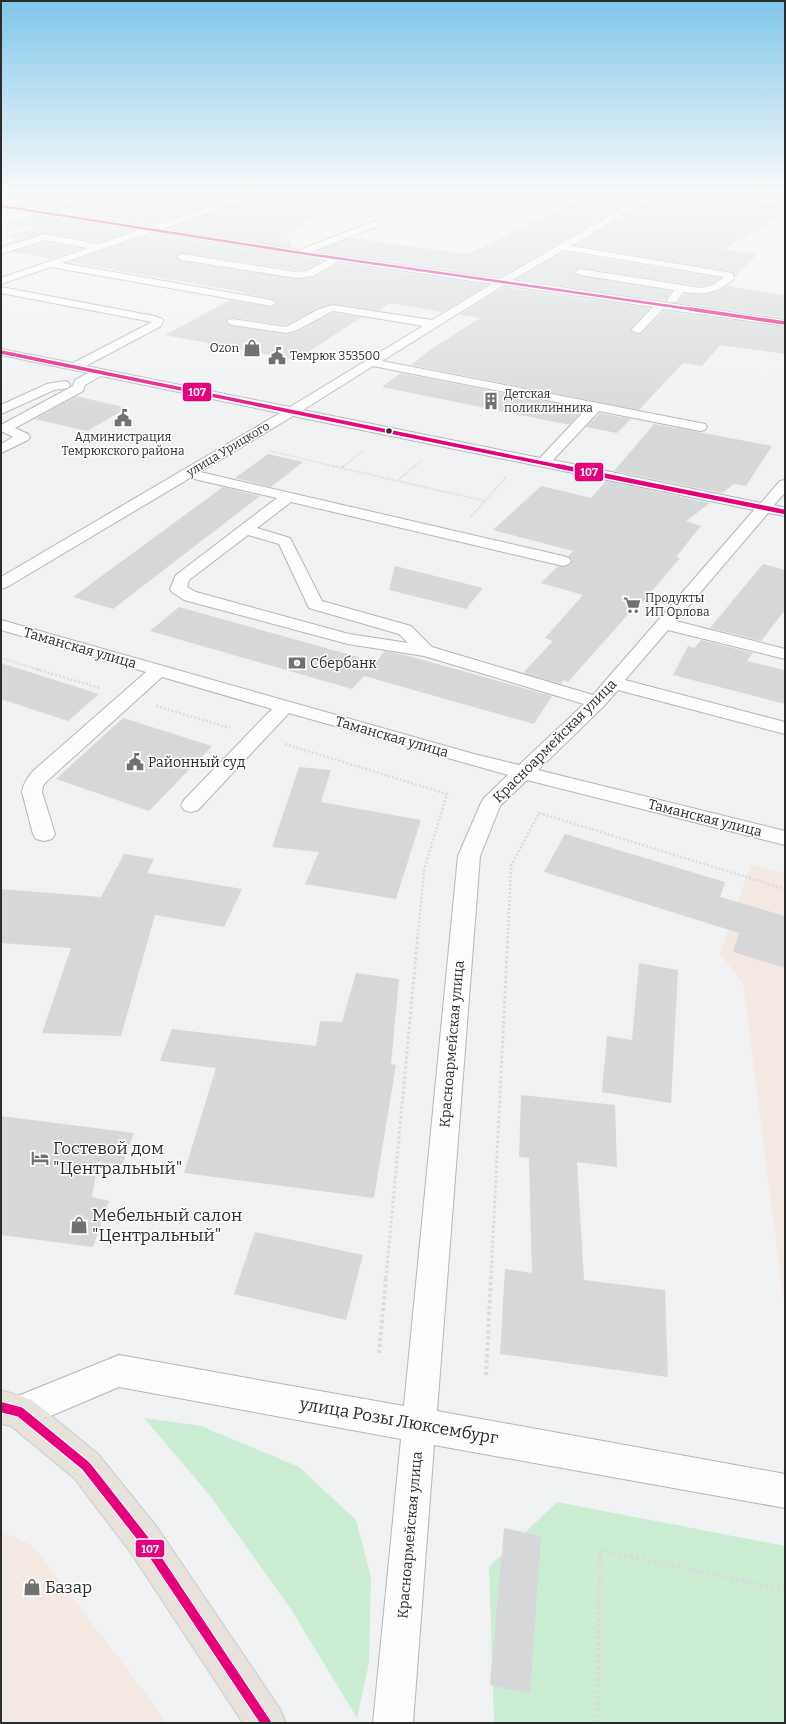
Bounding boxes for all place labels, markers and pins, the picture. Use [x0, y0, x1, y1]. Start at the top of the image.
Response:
shop icon: Ozon [242, 338, 262, 358]
place label: Ozon [210, 341, 239, 355]
public building icon: Темрюк 353500 [267, 346, 287, 366]
place label: Темрюк 353500 [290, 349, 380, 363]
place label: Детская поликлинника [504, 387, 593, 415]
building icon: Детская поликлинника [481, 391, 501, 411]
public building icon: Администрация Темрюкского района [113, 408, 133, 428]
unlabelled marker [384, 426, 394, 436]
place label: Администрация Темрюкского района [61, 430, 185, 458]
place label: Продукты ИП Орлова [645, 591, 710, 619]
supermarket icon: Продукты ИП Орлова [622, 595, 642, 615]
bank icon: Сбербанк [287, 653, 307, 673]
place label: Сбербанк [310, 655, 377, 672]
public building icon: Районный суд [125, 752, 145, 772]
place label: Районный суд [148, 754, 246, 771]
place label: Гостевой дом "Центральный" [53, 1138, 182, 1179]
hotel icon: Гостевой дом "Центральный" [30, 1148, 50, 1168]
place label: Мебельный салон "Центральный" [92, 1205, 242, 1246]
shop icon: Мебельный салон "Центральный" [69, 1215, 89, 1235]
shop icon: Базар [22, 1577, 42, 1597]
place label: Базар [45, 1577, 92, 1598]

